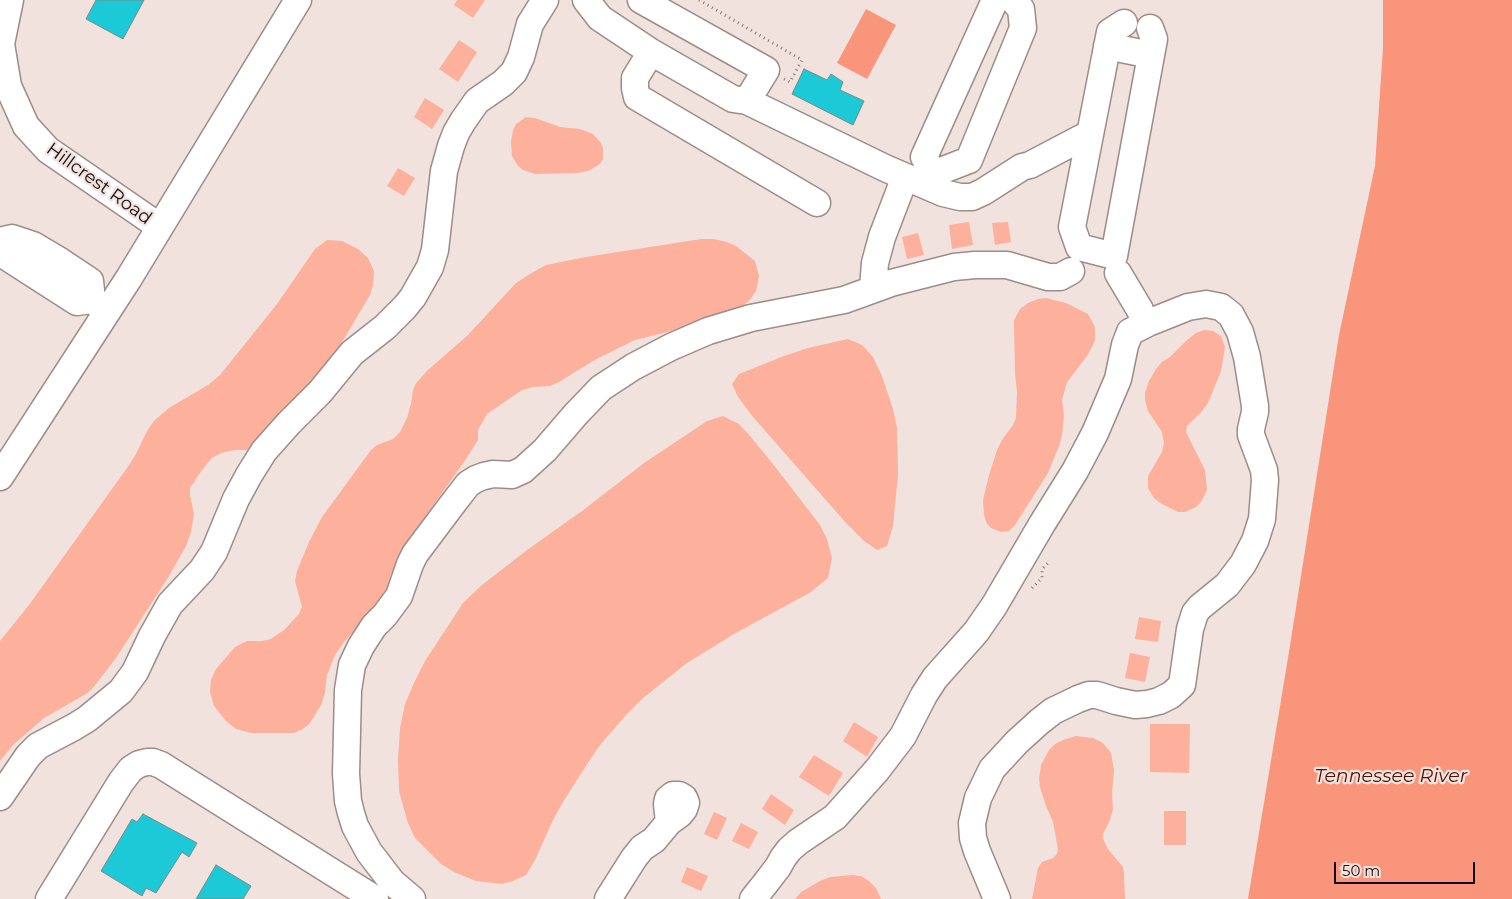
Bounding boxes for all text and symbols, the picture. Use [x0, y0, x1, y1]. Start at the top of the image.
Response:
street label: Hillcrest Road [42, 139, 156, 229]
water label: Tennessee River [1315, 765, 1467, 787]
scale bar [1337, 852, 1478, 884]
text: 50 m [1342, 861, 1380, 880]

